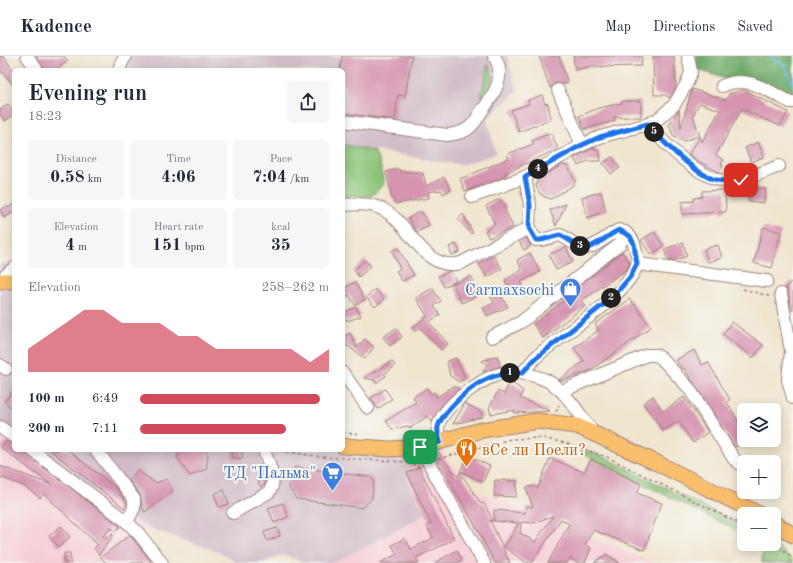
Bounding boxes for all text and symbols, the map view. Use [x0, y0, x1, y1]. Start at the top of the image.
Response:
text: Kadence [20, 18, 92, 37]
text: Map [605, 20, 631, 34]
text: Directions [653, 20, 715, 34]
text: Saved [737, 20, 773, 34]
button: share [287, 81, 329, 123]
text: Evening run [28, 83, 147, 105]
text: 18:23 [28, 110, 62, 123]
pin: 5 [644, 122, 664, 142]
text: 5 [651, 126, 657, 137]
text: Distance [55, 154, 97, 165]
text: Time [166, 154, 191, 165]
text: Pace [270, 154, 292, 165]
pin: 4 [528, 159, 548, 179]
text: 4 [535, 163, 541, 174]
pin [724, 163, 758, 197]
text: 0.58 [50, 169, 85, 186]
text: 4:06 [161, 169, 196, 186]
text: 7:04 [252, 169, 287, 186]
icon: check [730, 169, 752, 191]
text: km [85, 174, 102, 185]
text: /km [287, 174, 309, 185]
text: Elevation [54, 222, 99, 233]
text: Heart rate [154, 222, 203, 233]
text: kcal [271, 222, 290, 233]
pin: 3 [570, 236, 590, 256]
text: 4 [65, 237, 75, 254]
text: 151 [152, 237, 182, 254]
text: 35 [271, 237, 291, 254]
text: 3 [577, 240, 583, 251]
text: m [75, 242, 87, 253]
text: bpm [182, 242, 205, 253]
shop icon: Carmaxsochi [557, 276, 583, 309]
text: Elevation [28, 281, 81, 294]
text: 258–262 m [262, 281, 329, 294]
place label: Carmaxsochi [465, 283, 554, 299]
pin: 2 [601, 288, 621, 308]
text: 2 [608, 292, 614, 303]
pin: 1 [500, 363, 520, 383]
text: 1 [507, 367, 513, 378]
text: 100 m [28, 392, 65, 405]
text: 6:49 [92, 392, 118, 405]
map controls [737, 403, 781, 551]
button: layers [737, 403, 781, 447]
text: 200 m [28, 422, 65, 435]
text: 7:11 [92, 422, 118, 435]
pin [403, 430, 437, 464]
icon: arrive [409, 436, 431, 458]
restaurant icon: вСе ли Поели? [453, 436, 479, 469]
place label: вСе ли Поели? [482, 443, 586, 459]
button: + [737, 455, 781, 499]
supermarket icon: ТД "Пальма" [319, 459, 345, 492]
place label: ТД "Пальма" [223, 466, 316, 482]
button: − [737, 507, 781, 551]

